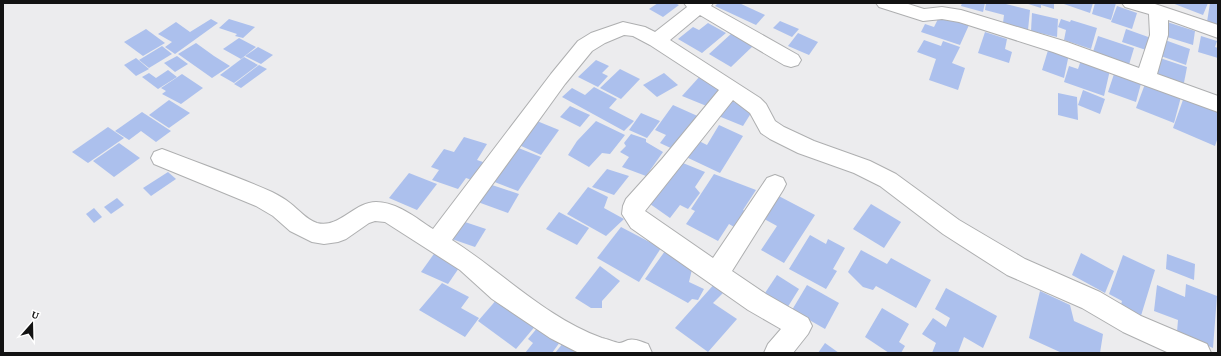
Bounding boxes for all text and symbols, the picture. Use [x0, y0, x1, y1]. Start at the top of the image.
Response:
north arrow [12, 304, 52, 344]
text: U [30, 308, 41, 322]

